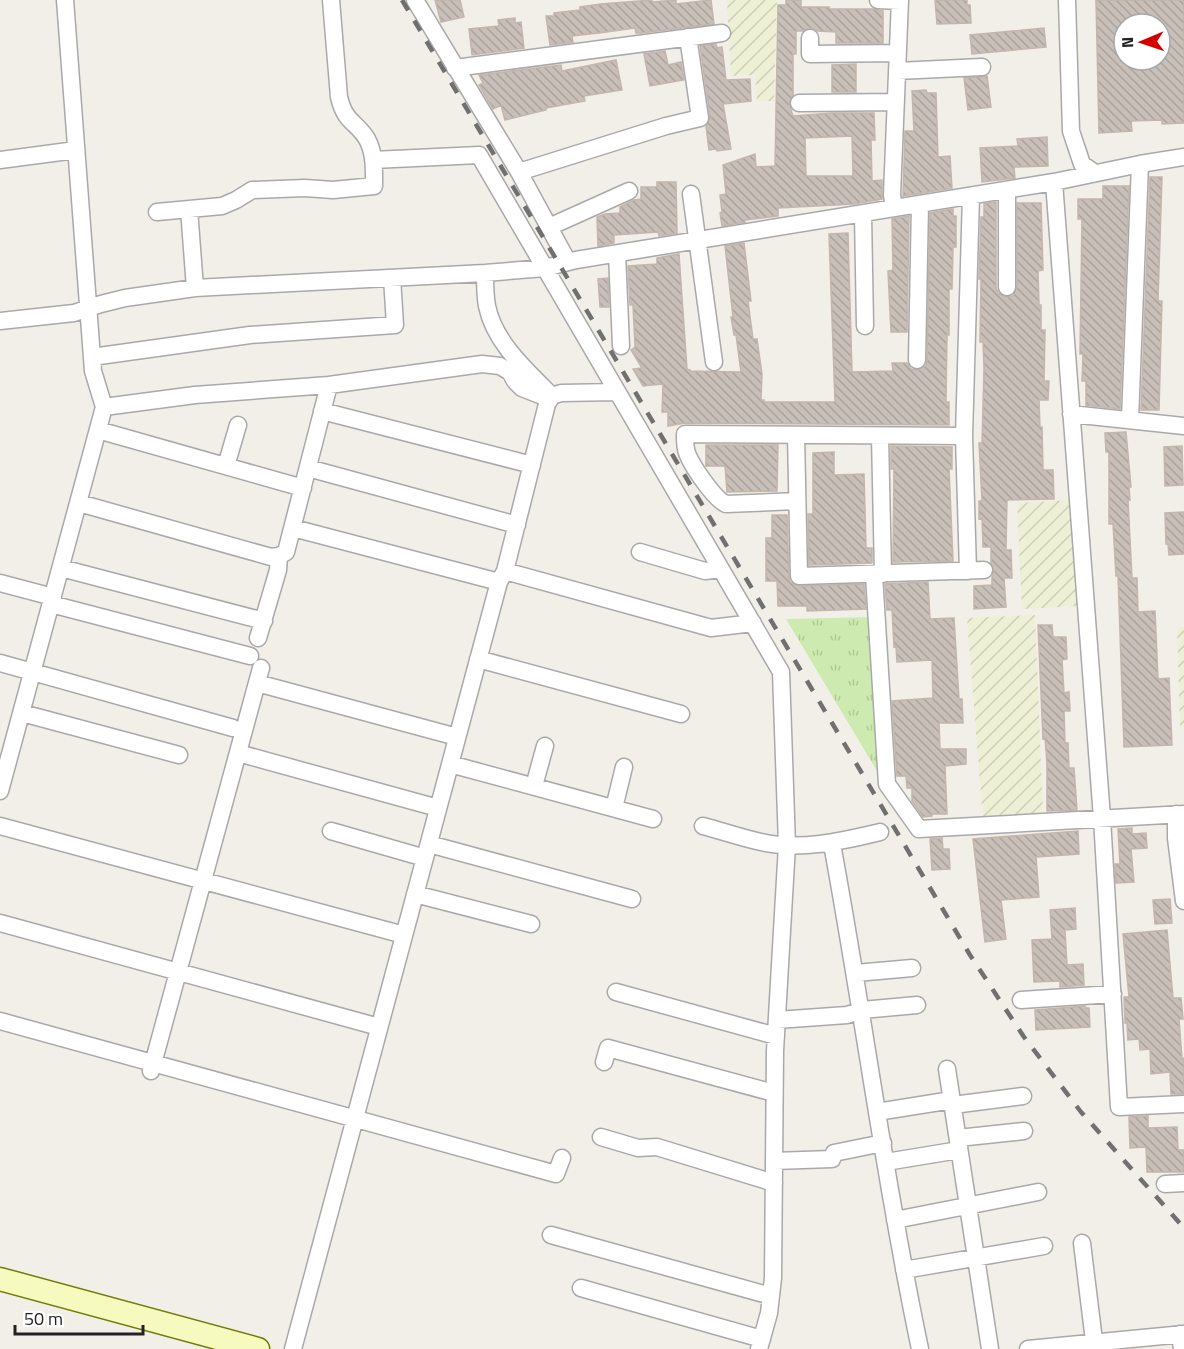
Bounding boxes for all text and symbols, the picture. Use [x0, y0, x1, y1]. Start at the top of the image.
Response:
north arrow [1112, 12, 1172, 72]
text: N [1115, 37, 1139, 48]
scale bar [15, 1298, 142, 1336]
text: 50 m [24, 1305, 63, 1332]

